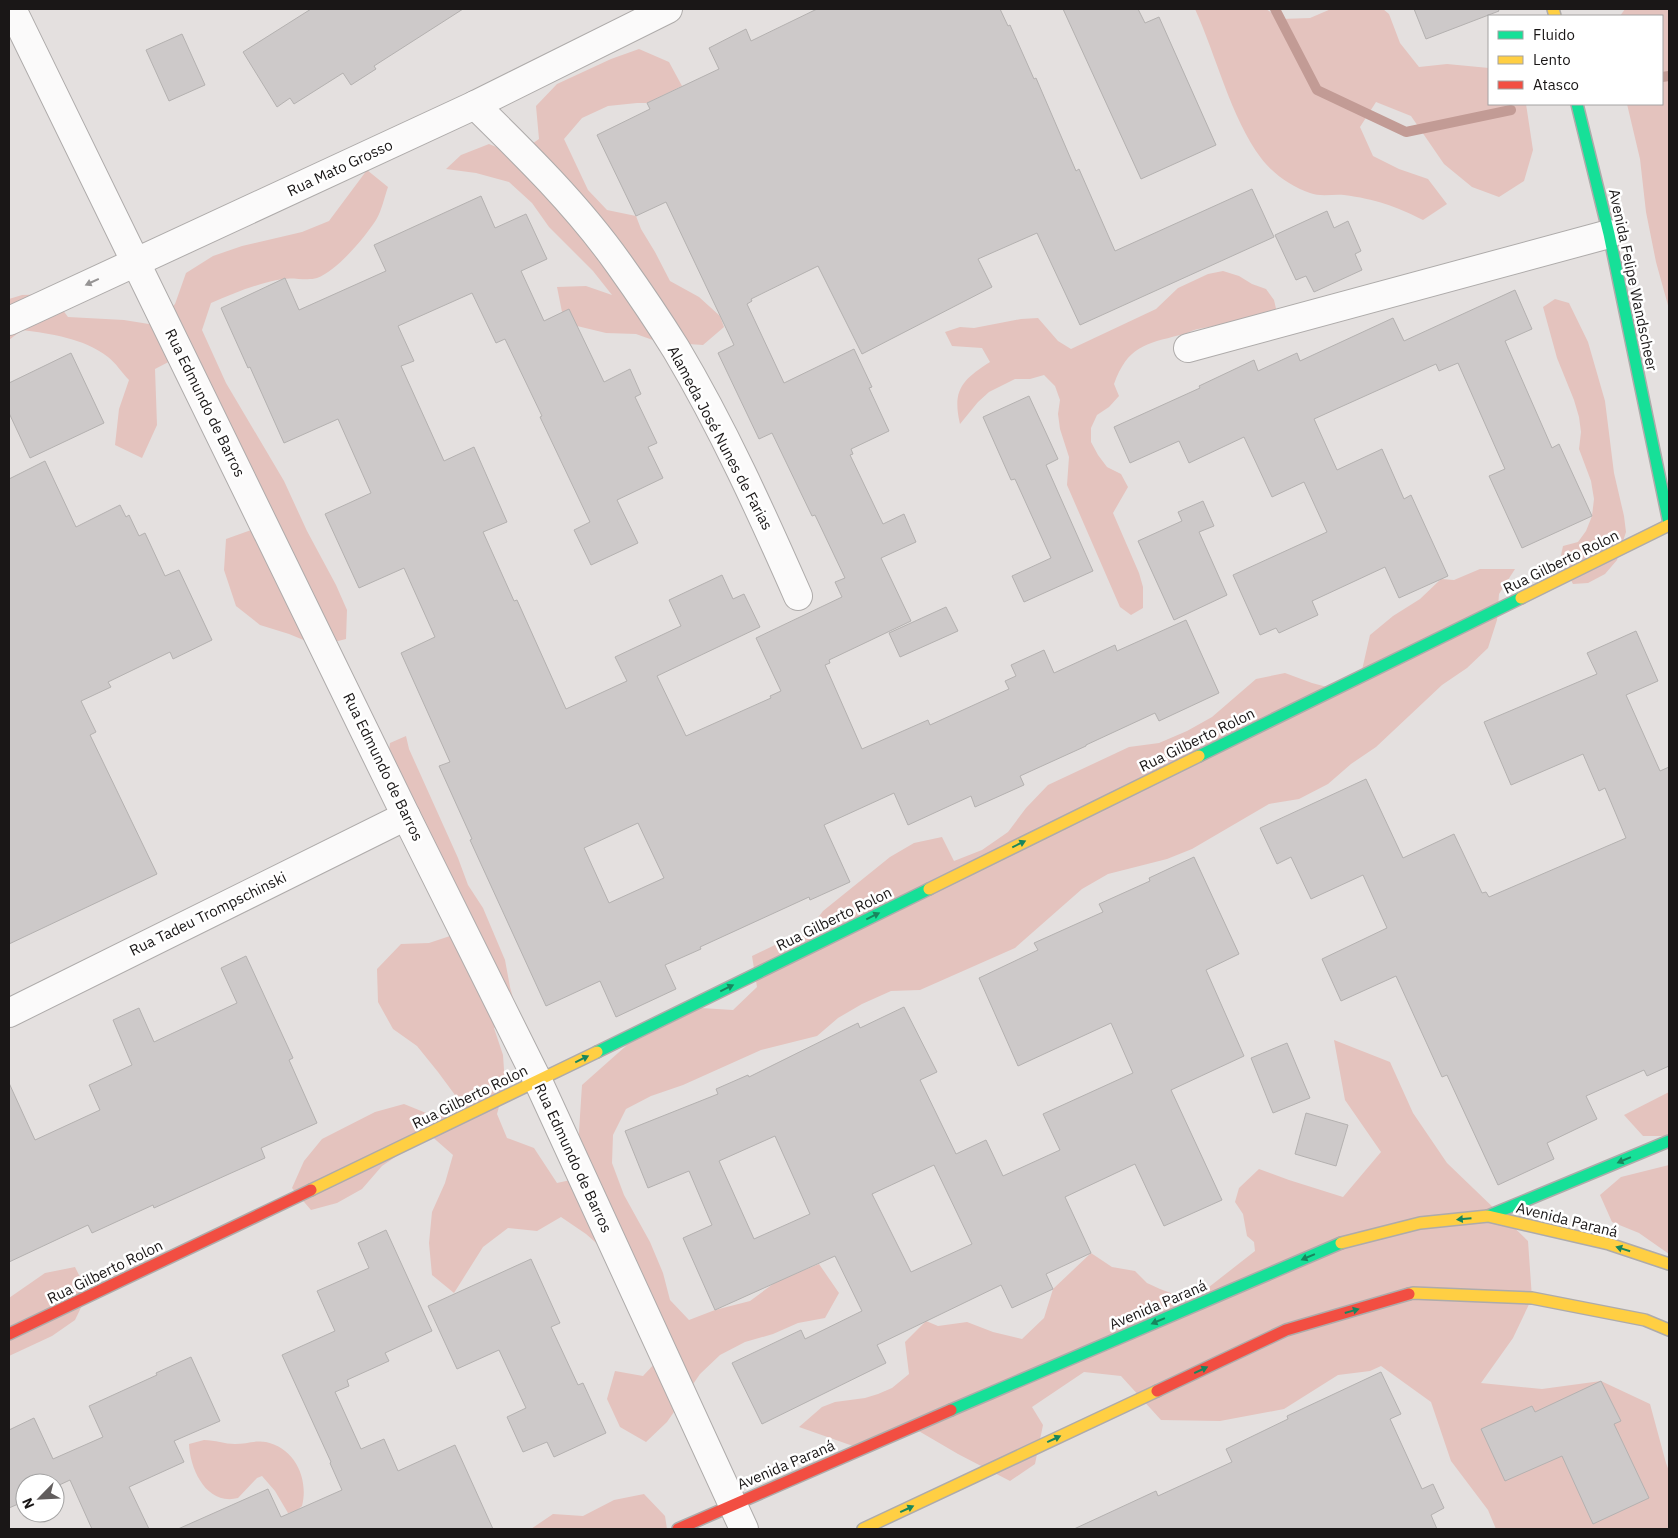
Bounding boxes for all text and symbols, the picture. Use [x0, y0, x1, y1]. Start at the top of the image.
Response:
legend [1488, 15, 1663, 105]
text: Fluido [1533, 25, 1575, 44]
text: Lento [1533, 50, 1571, 69]
text: Atasco [1533, 75, 1579, 94]
street label: Rua Mato Grosso [284, 135, 396, 200]
street label: Avenida Felipe Wandscheer [1605, 187, 1662, 373]
one-way arrow [85, 279, 99, 287]
street label: Rua Edmundo de Barros [161, 326, 250, 480]
street label: Alameda José Nunes de Farias [664, 342, 777, 533]
street label: Rua Gilberto Rolon [1500, 525, 1622, 598]
street label: Rua Edmundo de Barros [339, 690, 428, 844]
street label: Rua Gilberto Rolon [1136, 703, 1258, 776]
one-way arrow [1012, 840, 1026, 848]
street label: Rua Tadeu Trompschinski [126, 867, 289, 960]
street label: Rua Gilberto Rolon [773, 882, 895, 955]
one-way arrow [866, 912, 880, 920]
one-way arrow [720, 984, 735, 992]
one-way arrow [574, 1055, 589, 1063]
street label: Rua Gilberto Rolon [409, 1060, 531, 1133]
street label: Rua Edmundo de Barros [530, 1080, 616, 1236]
one-way arrow [1617, 1156, 1631, 1164]
street label: Avenida Paraná [1514, 1198, 1620, 1241]
one-way arrow [1456, 1215, 1472, 1223]
street label: Rua Gilberto Rolon [44, 1235, 166, 1308]
one-way arrow [1615, 1244, 1630, 1252]
one-way arrow [1301, 1254, 1315, 1262]
street label: Avenida Paraná [1106, 1275, 1210, 1334]
one-way arrow [1344, 1306, 1359, 1314]
one-way arrow [1151, 1318, 1165, 1326]
one-way arrow [1194, 1366, 1208, 1374]
street label: Avenida Paraná [734, 1435, 838, 1494]
one-way arrow [1047, 1435, 1061, 1443]
north arrow [15, 1473, 65, 1523]
text: N [18, 1495, 38, 1512]
one-way arrow [900, 1504, 914, 1512]

